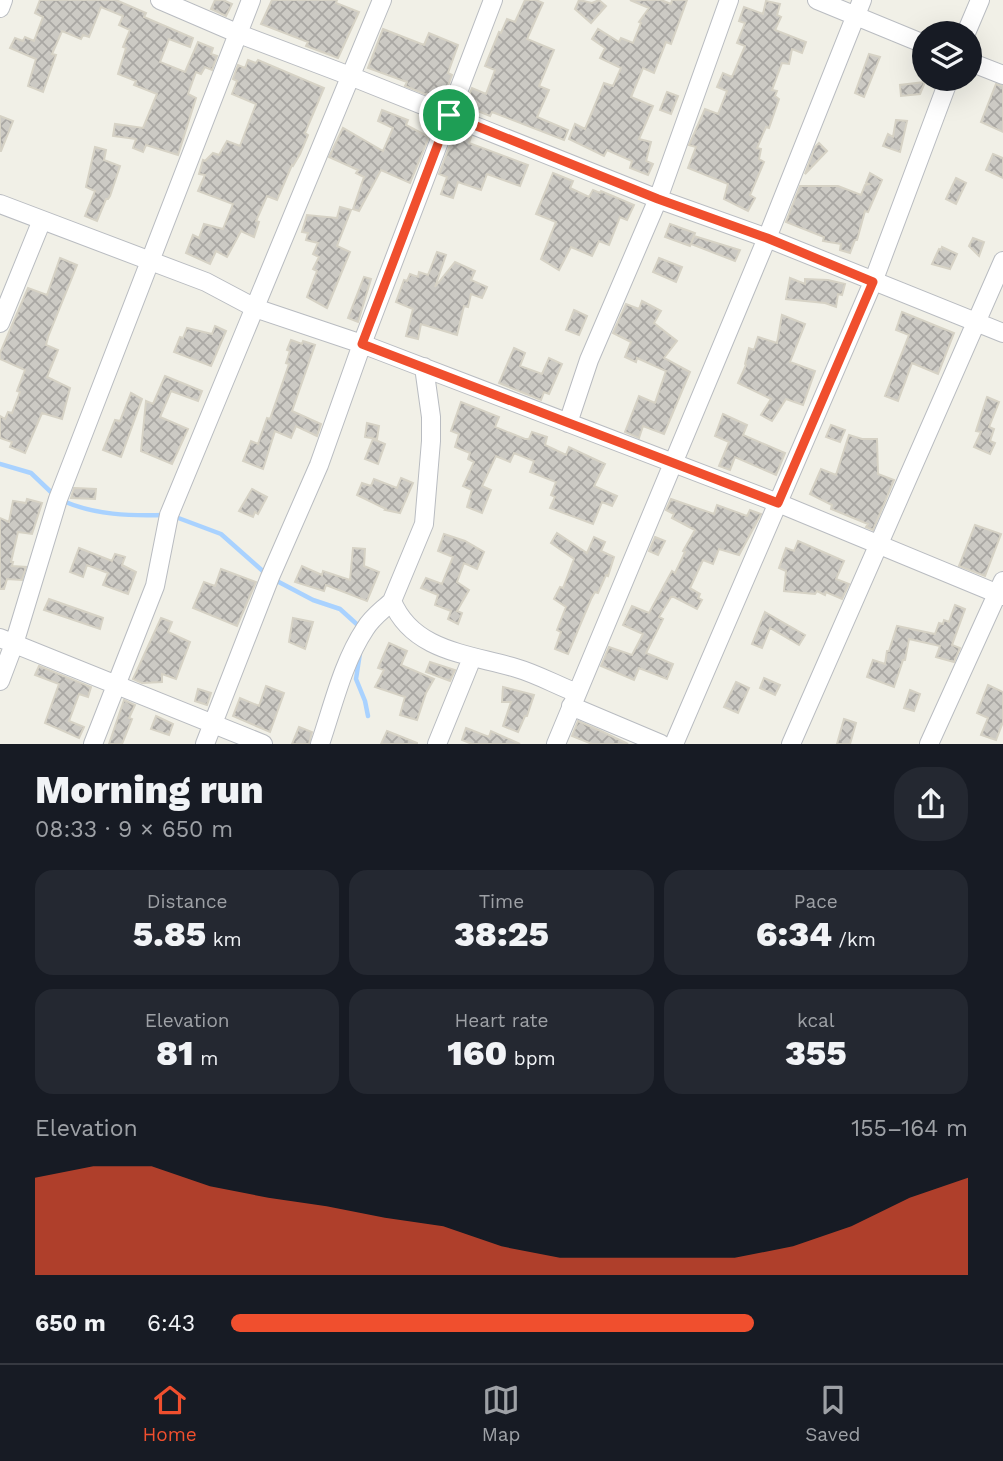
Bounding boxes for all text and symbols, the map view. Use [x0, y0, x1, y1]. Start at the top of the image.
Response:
map controls [912, 21, 982, 91]
button: layers [912, 21, 982, 91]
pin [419, 85, 479, 145]
icon: arrive [430, 96, 468, 134]
button: share [894, 767, 968, 841]
text: Morning run [35, 768, 264, 812]
text: 08:33 · 9 × 650 m [35, 816, 233, 843]
text: Distance [147, 890, 228, 913]
text: Time [479, 890, 524, 913]
text: Pace [794, 890, 838, 913]
text: 5.85 [133, 913, 206, 955]
text: 38:25 [454, 913, 549, 955]
text: 6:34 [756, 913, 832, 955]
text: km [206, 928, 242, 951]
text: /km [832, 928, 876, 951]
text: Elevation [145, 1009, 230, 1032]
text: Heart rate [455, 1009, 548, 1032]
text: kcal [797, 1009, 835, 1032]
text: 81 [156, 1032, 194, 1074]
text: 160 [447, 1032, 507, 1074]
text: 355 [785, 1032, 847, 1074]
text: m [194, 1047, 218, 1070]
text: bpm [507, 1047, 556, 1070]
text: Elevation [35, 1115, 138, 1142]
text: 155–164 m [851, 1115, 968, 1142]
text: 650 m [35, 1310, 106, 1337]
text: 6:43 [147, 1310, 195, 1337]
tab: Home [142, 1381, 197, 1446]
tab: Map [482, 1381, 520, 1446]
tab: Saved [805, 1381, 861, 1446]

